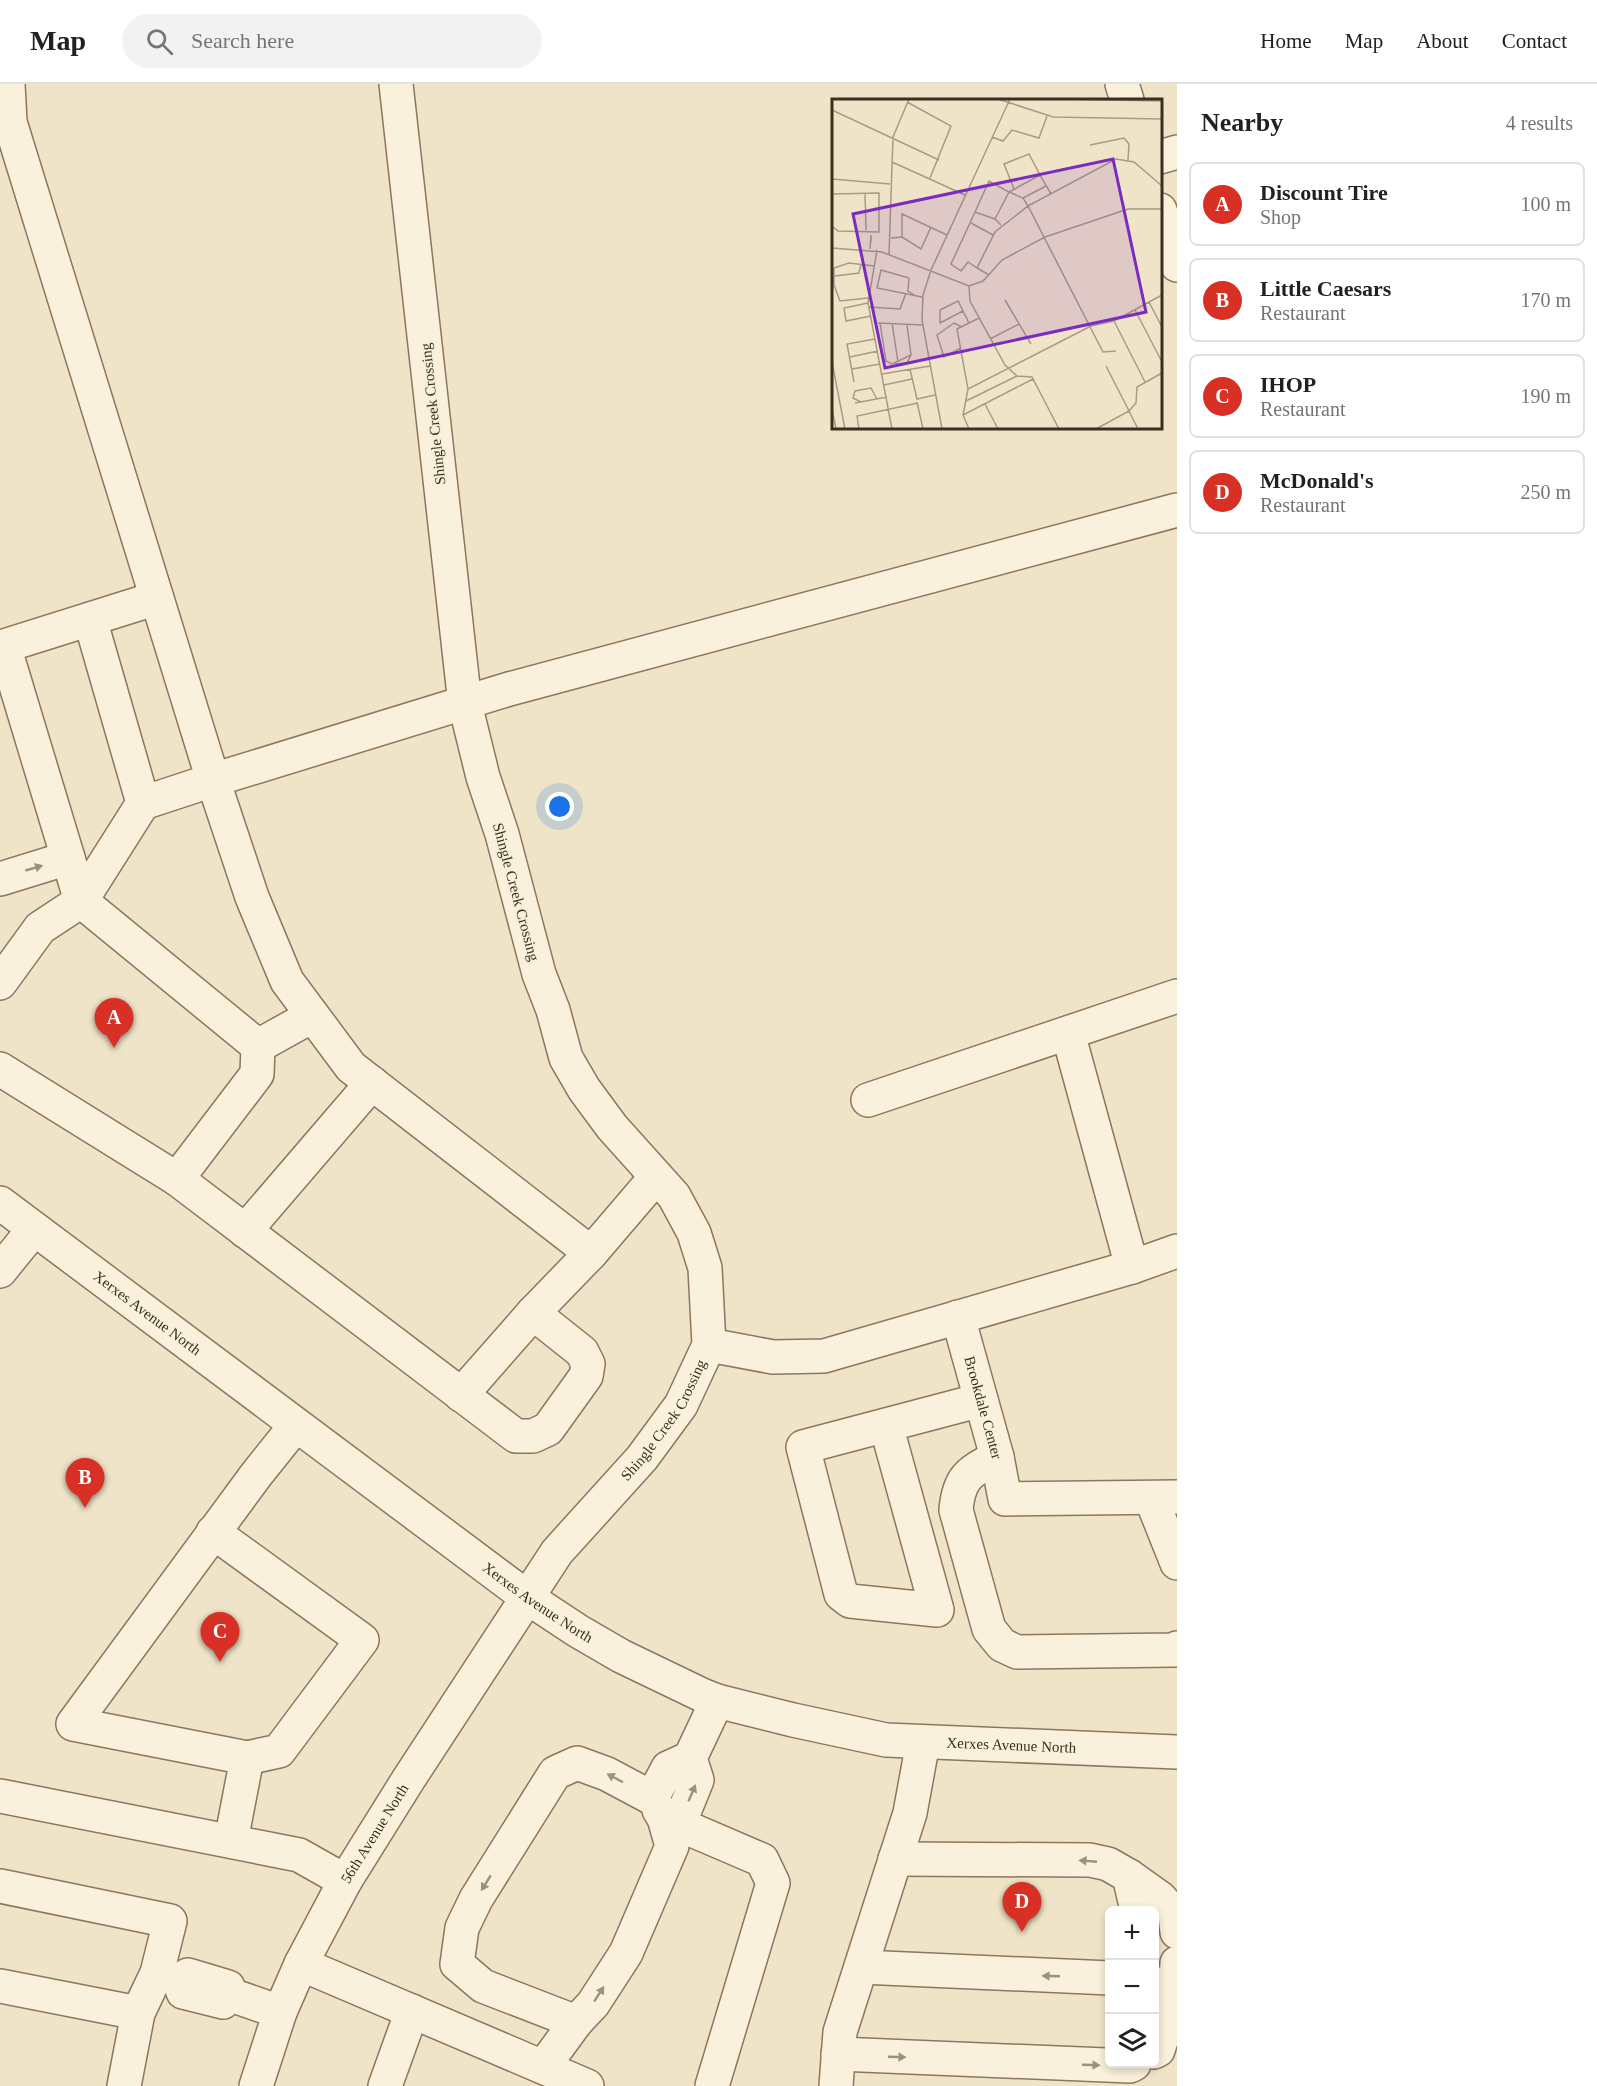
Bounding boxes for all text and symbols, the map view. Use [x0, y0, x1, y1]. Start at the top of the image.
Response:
search box [122, 14, 542, 68]
text: Map [30, 25, 86, 56]
icon: search [143, 25, 176, 58]
text: Search here [191, 28, 294, 53]
text: Home [1260, 29, 1312, 53]
text: Map [1345, 29, 1383, 53]
text: About [1416, 29, 1469, 53]
text: Contact [1502, 29, 1567, 53]
inset map [832, 99, 1162, 429]
text: Nearby [1201, 108, 1283, 137]
text: 4 results [1506, 112, 1573, 134]
text: Discount Tire [1260, 180, 1388, 205]
text: A [1215, 193, 1230, 215]
text: 100 m [1520, 193, 1571, 215]
text: Shop [1260, 206, 1301, 228]
text: Little Caesars [1260, 276, 1391, 301]
text: B [1216, 289, 1229, 311]
text: 170 m [1520, 289, 1571, 311]
text: Restaurant [1260, 302, 1346, 324]
street label: Shingle Creek Crossing [418, 342, 448, 486]
text: IHOP [1260, 372, 1316, 397]
text: C [1215, 385, 1230, 407]
text: 190 m [1520, 385, 1571, 407]
text: Restaurant [1260, 398, 1346, 420]
text: McDonald's [1260, 468, 1374, 493]
text: D [1215, 481, 1230, 503]
text: 250 m [1520, 481, 1571, 503]
text: Restaurant [1260, 494, 1346, 516]
your location [545, 792, 574, 821]
street label: Shingle Creek Crossing [490, 821, 542, 963]
one-way arrow [25, 862, 43, 872]
pin: A [94, 998, 134, 1048]
street label: Xerxes Avenue North [91, 1268, 204, 1359]
street label: Brookdale Center [961, 1354, 1005, 1461]
street label: Shingle Creek Crossing [618, 1357, 709, 1484]
pin: B [66, 1458, 104, 1508]
street label: Xerxes Avenue North [480, 1559, 596, 1646]
pin: C [200, 1612, 240, 1662]
street label: Xerxes Avenue North [946, 1735, 1077, 1756]
one-way arrow [606, 1773, 623, 1783]
street label: 56th Avenue North [338, 1781, 412, 1886]
one-way arrow [687, 1783, 697, 1801]
one-way arrow [1079, 1856, 1098, 1866]
one-way arrow [480, 1875, 491, 1891]
pin: D [1002, 1882, 1042, 1932]
map controls [1105, 1906, 1159, 2068]
button: + [1105, 1906, 1159, 1960]
button: − [1105, 1960, 1159, 2014]
one-way arrow [1042, 1971, 1061, 1980]
one-way arrow [593, 1986, 604, 2002]
button: layers [1105, 2014, 1159, 2068]
one-way arrow [887, 2052, 906, 2061]
one-way arrow [1082, 2060, 1101, 2069]

